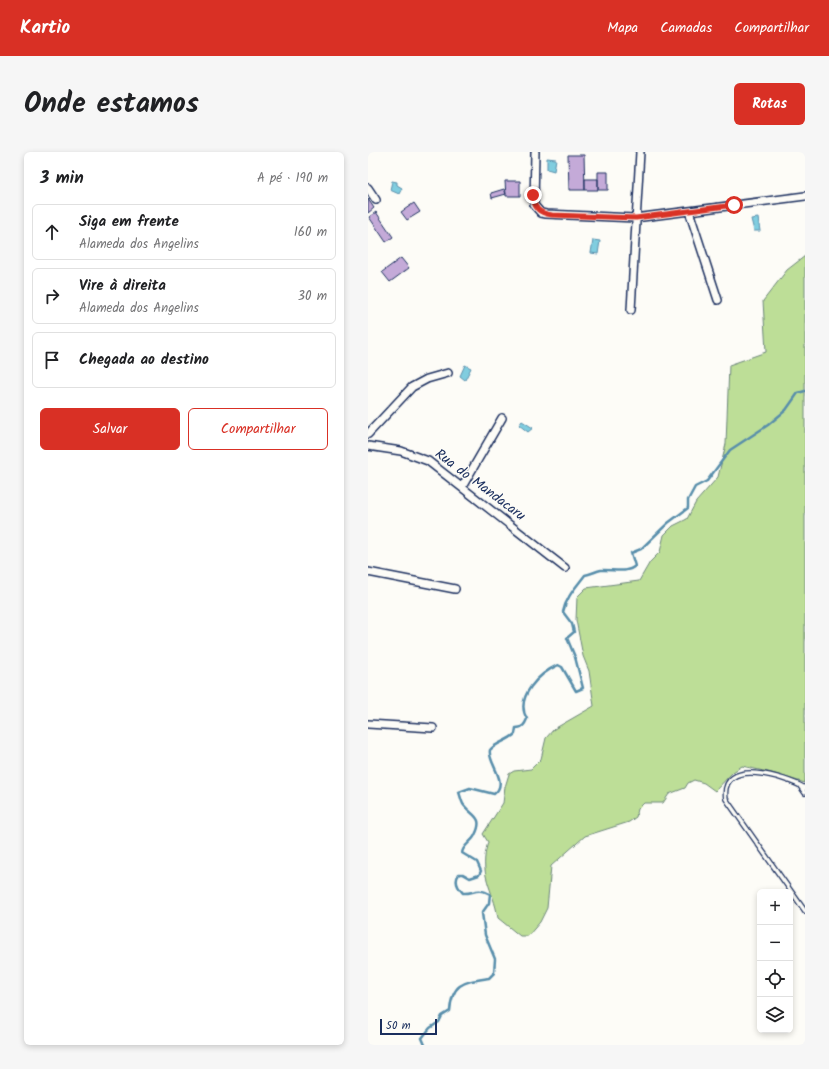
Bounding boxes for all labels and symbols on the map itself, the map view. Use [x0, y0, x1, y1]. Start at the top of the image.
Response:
route end [524, 186, 542, 204]
route start [725, 196, 743, 214]
street label: Rua do Mandacaru [430, 443, 530, 527]
scale bar [380, 1017, 437, 1036]

